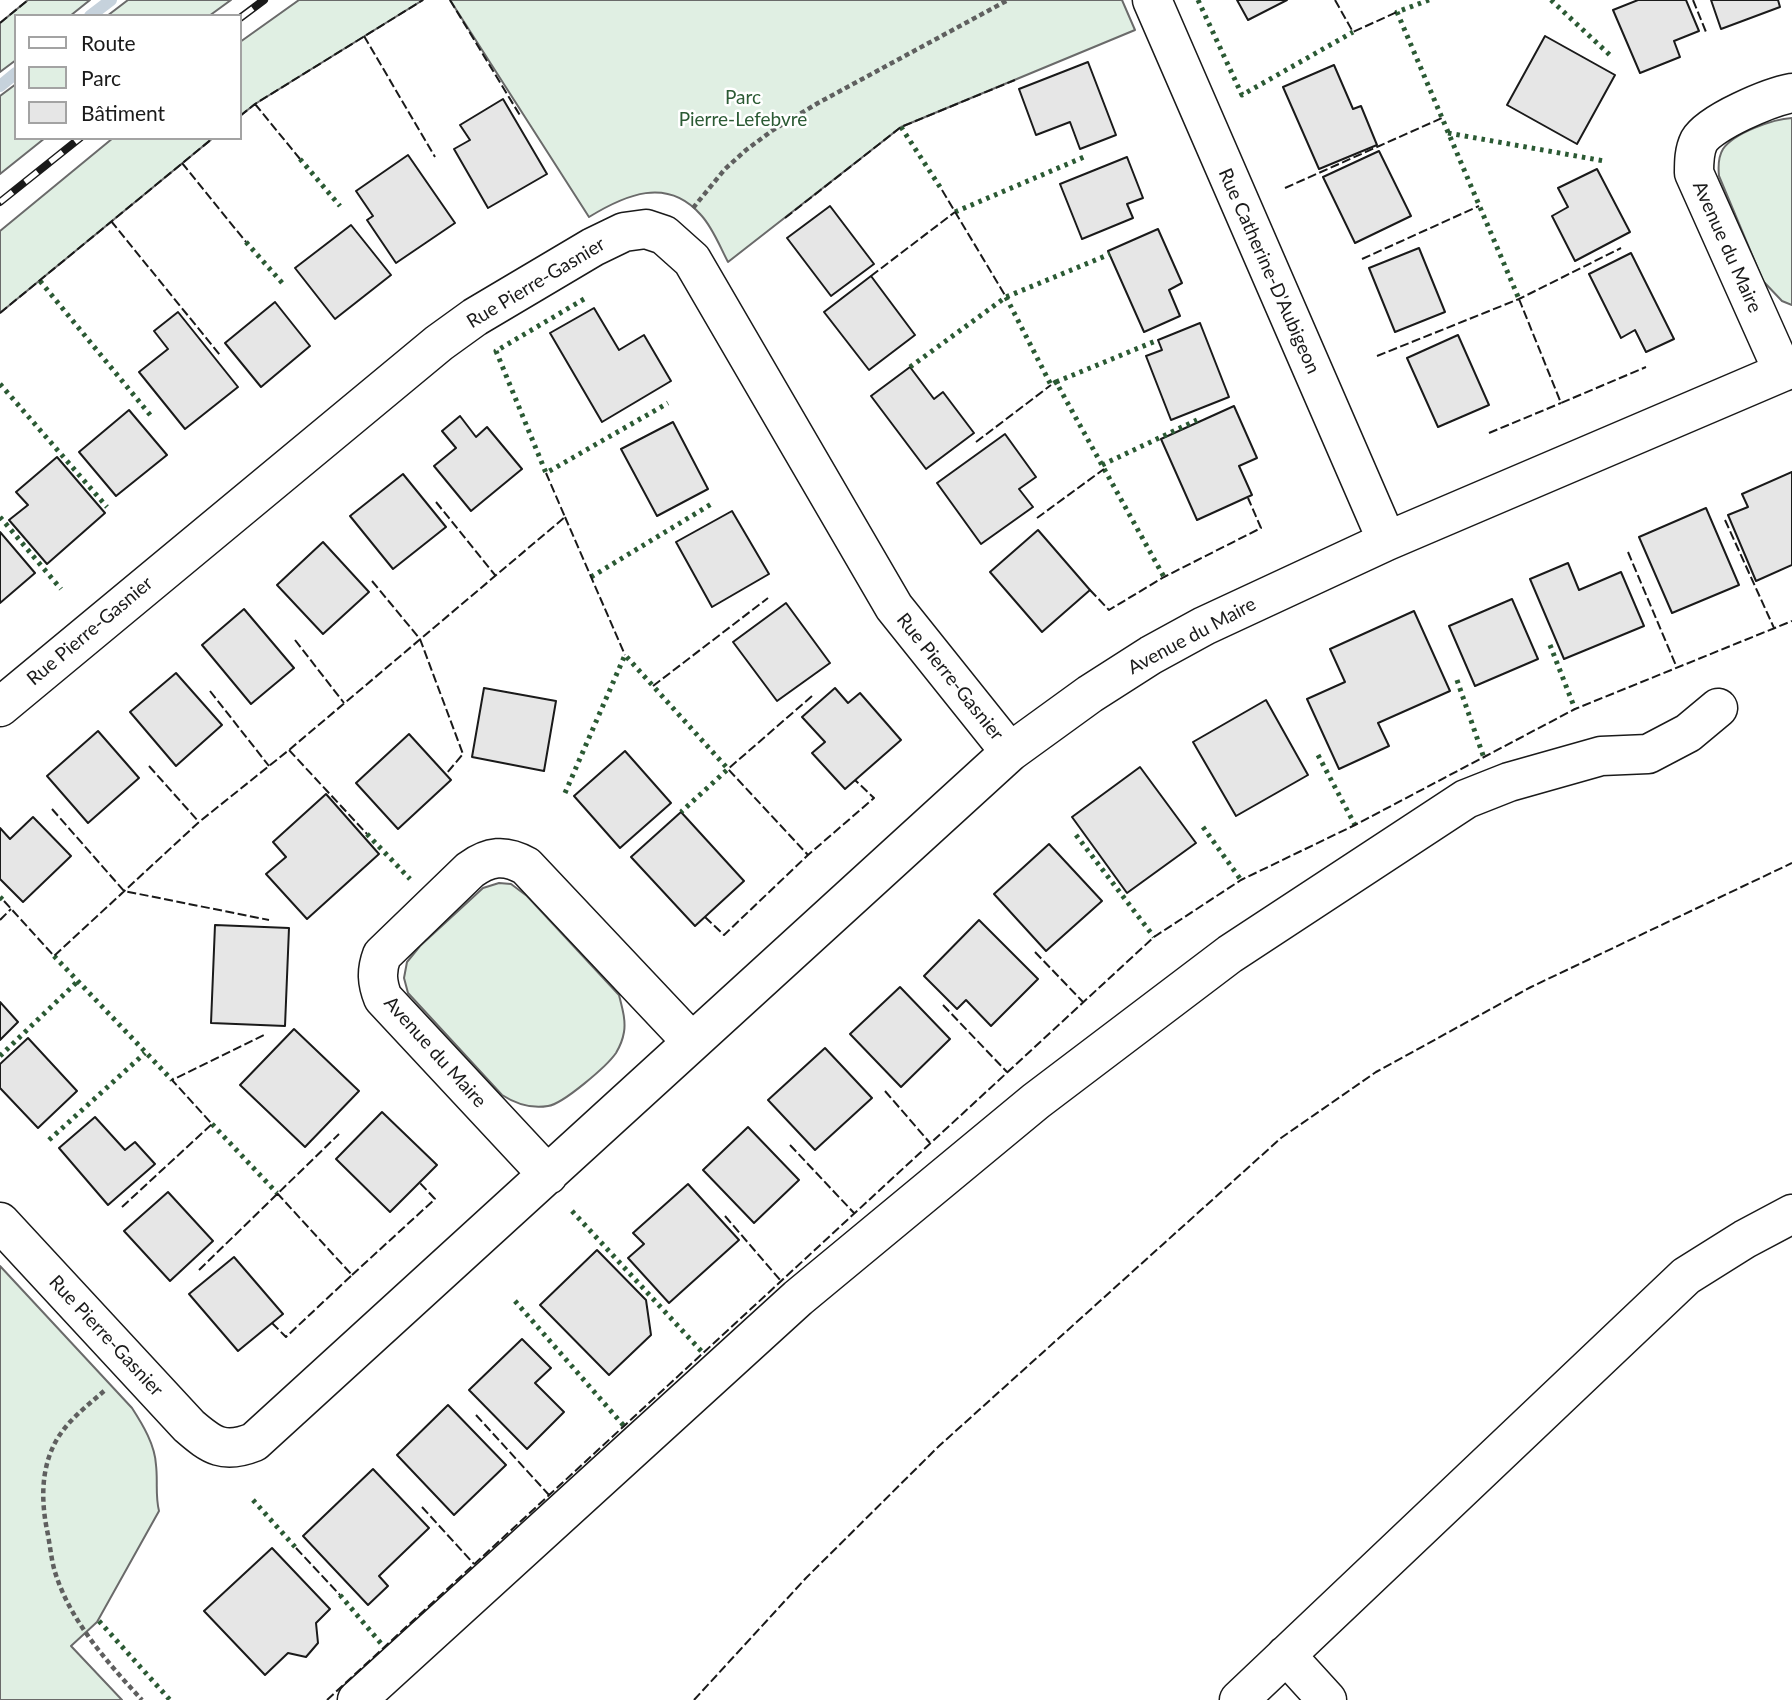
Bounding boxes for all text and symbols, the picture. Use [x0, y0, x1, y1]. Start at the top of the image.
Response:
legend [14, 14, 242, 140]
text: Route [81, 30, 136, 55]
text: Parc [81, 65, 121, 90]
park label: Parc Pierre-Lefebvre [679, 87, 807, 131]
text: Bâtiment [81, 100, 165, 125]
street label: Rue Catherine-D'Aubigeon [1213, 165, 1325, 377]
street label: Avenue du Maire [1688, 178, 1766, 316]
street label: Rue Pierre-Gasnier [463, 233, 609, 333]
street label: Rue Pierre-Gasnier [23, 572, 157, 690]
street label: Avenue du Maire [1124, 593, 1260, 679]
street label: Rue Pierre-Gasnier [892, 609, 1008, 745]
street label: Avenue du Maire [379, 992, 491, 1112]
street label: Rue Pierre-Gasnier [44, 1271, 168, 1401]

